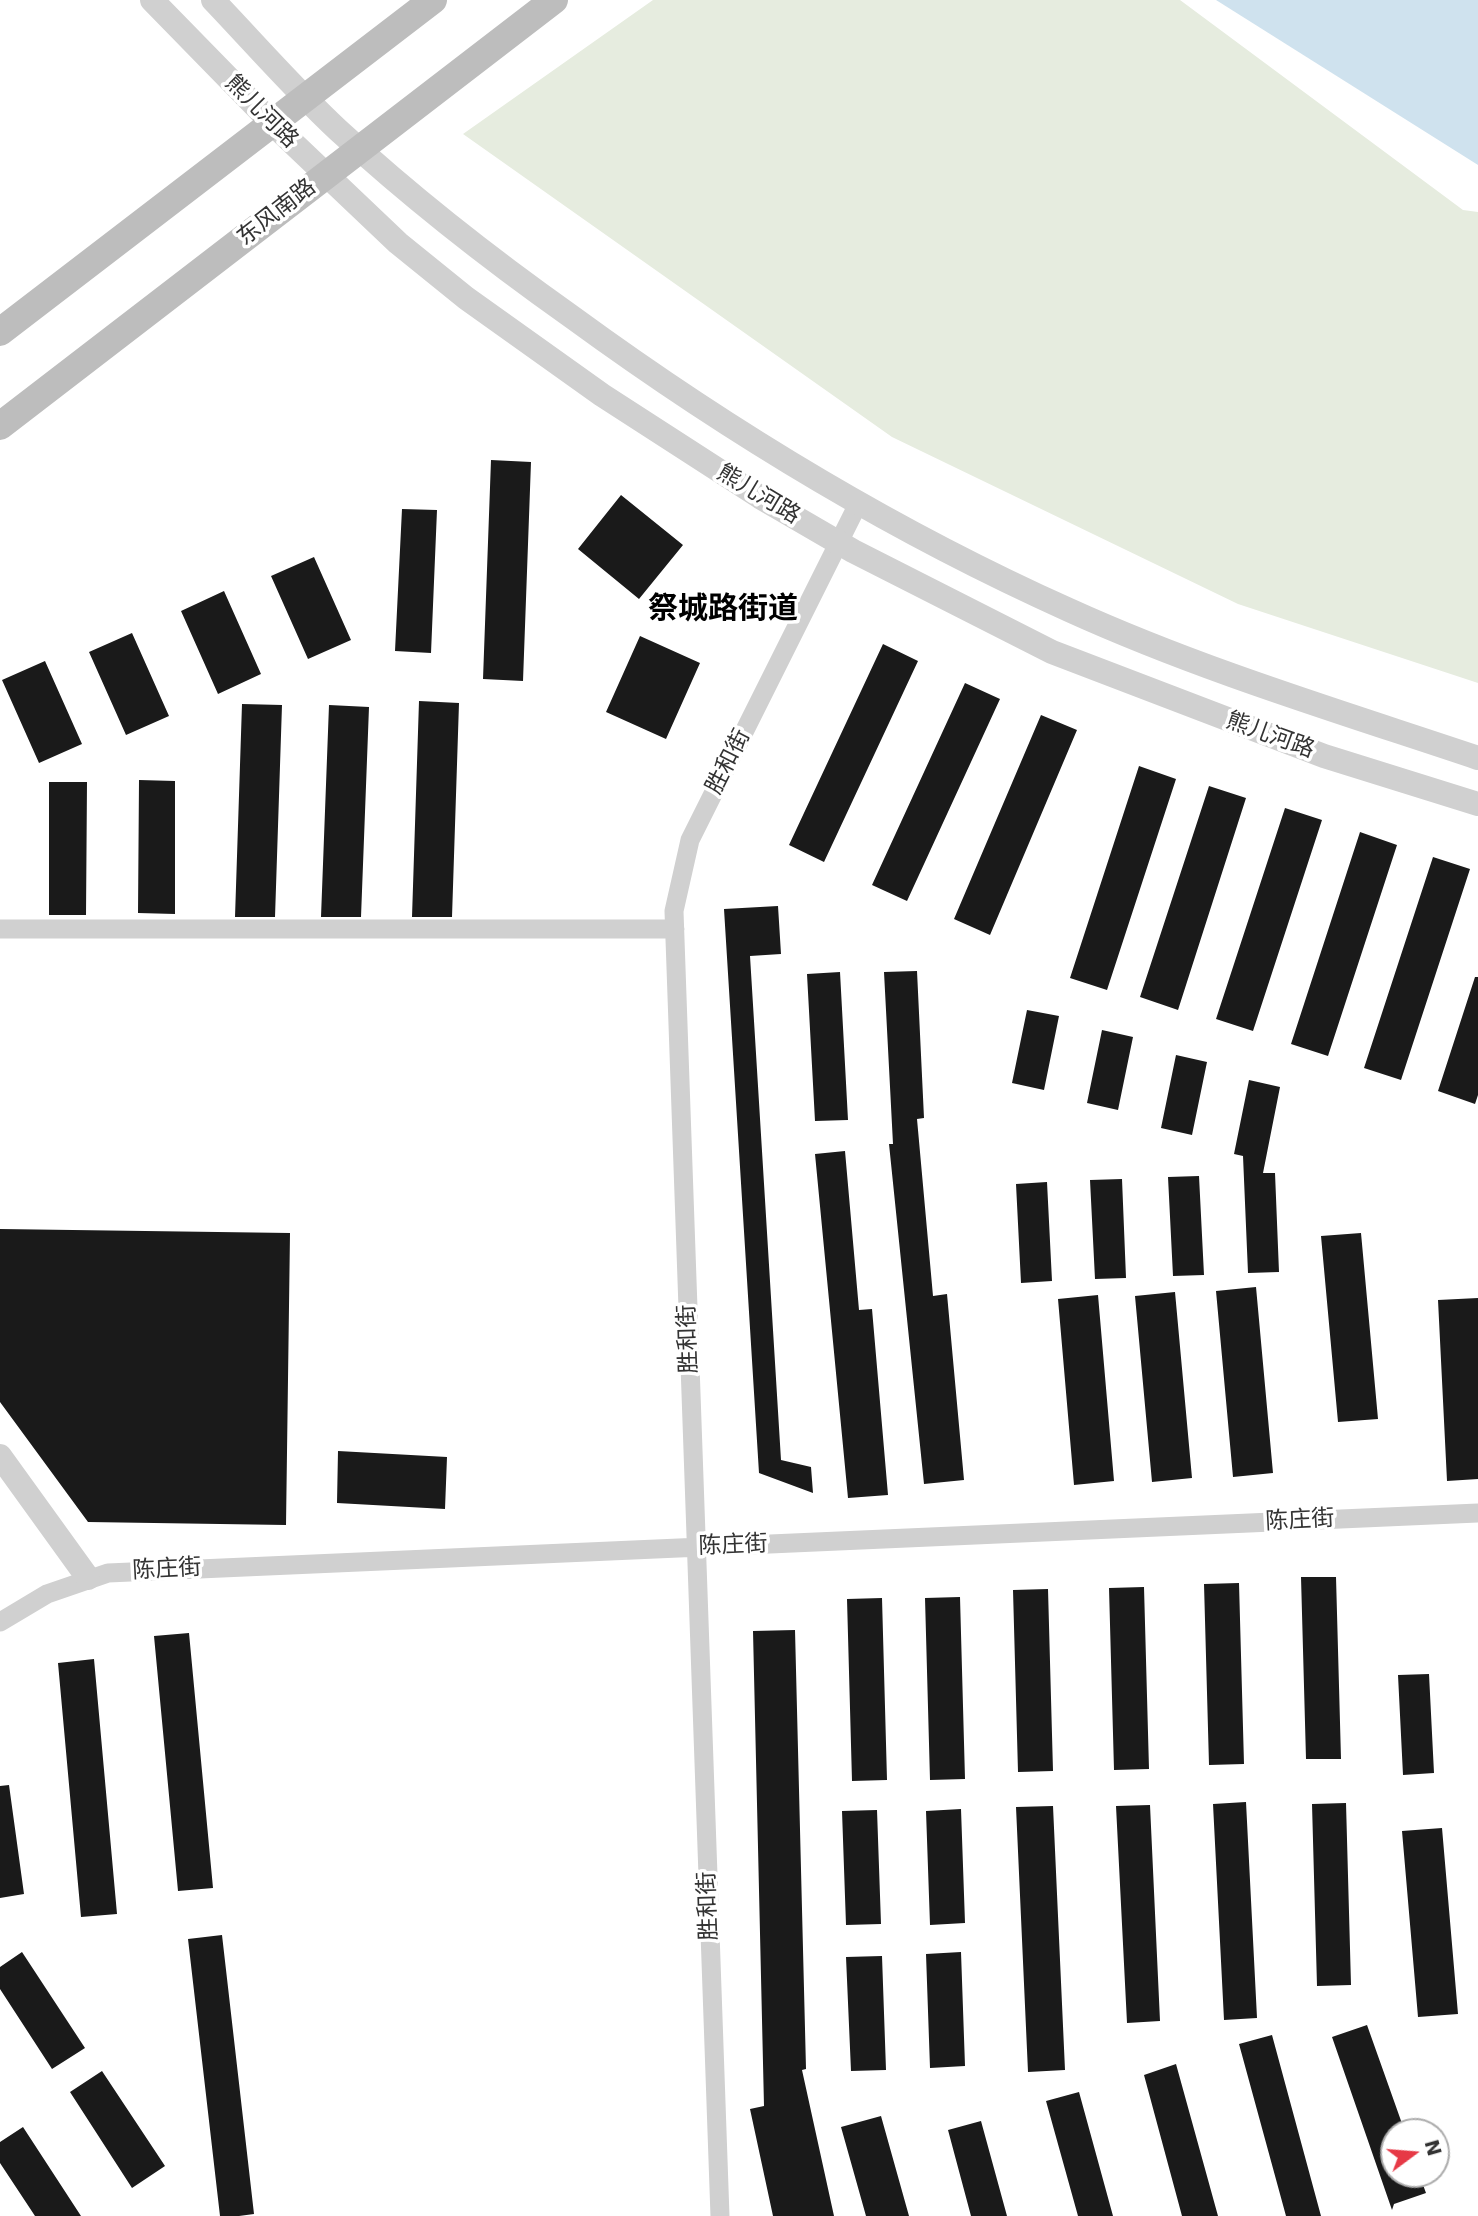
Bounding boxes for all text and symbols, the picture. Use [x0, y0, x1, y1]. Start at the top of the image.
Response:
street label: 熊儿河路 [219, 70, 303, 154]
street label: 东风南路 [232, 174, 322, 252]
street label: 熊儿河路 [711, 459, 805, 531]
district label: 祭城路街道 [648, 592, 798, 628]
street label: 熊儿河路 [1222, 707, 1318, 765]
street label: 胜和街 [701, 725, 757, 799]
street label: 胜和街 [674, 1304, 704, 1374]
street label: 陈庄街 [1265, 1505, 1335, 1537]
street label: 陈庄街 [698, 1531, 768, 1561]
street label: 陈庄街 [132, 1554, 202, 1586]
street label: 胜和街 [694, 1871, 724, 1941]
north arrow [1380, 2118, 1450, 2188]
text: N [1420, 2137, 1446, 2158]

